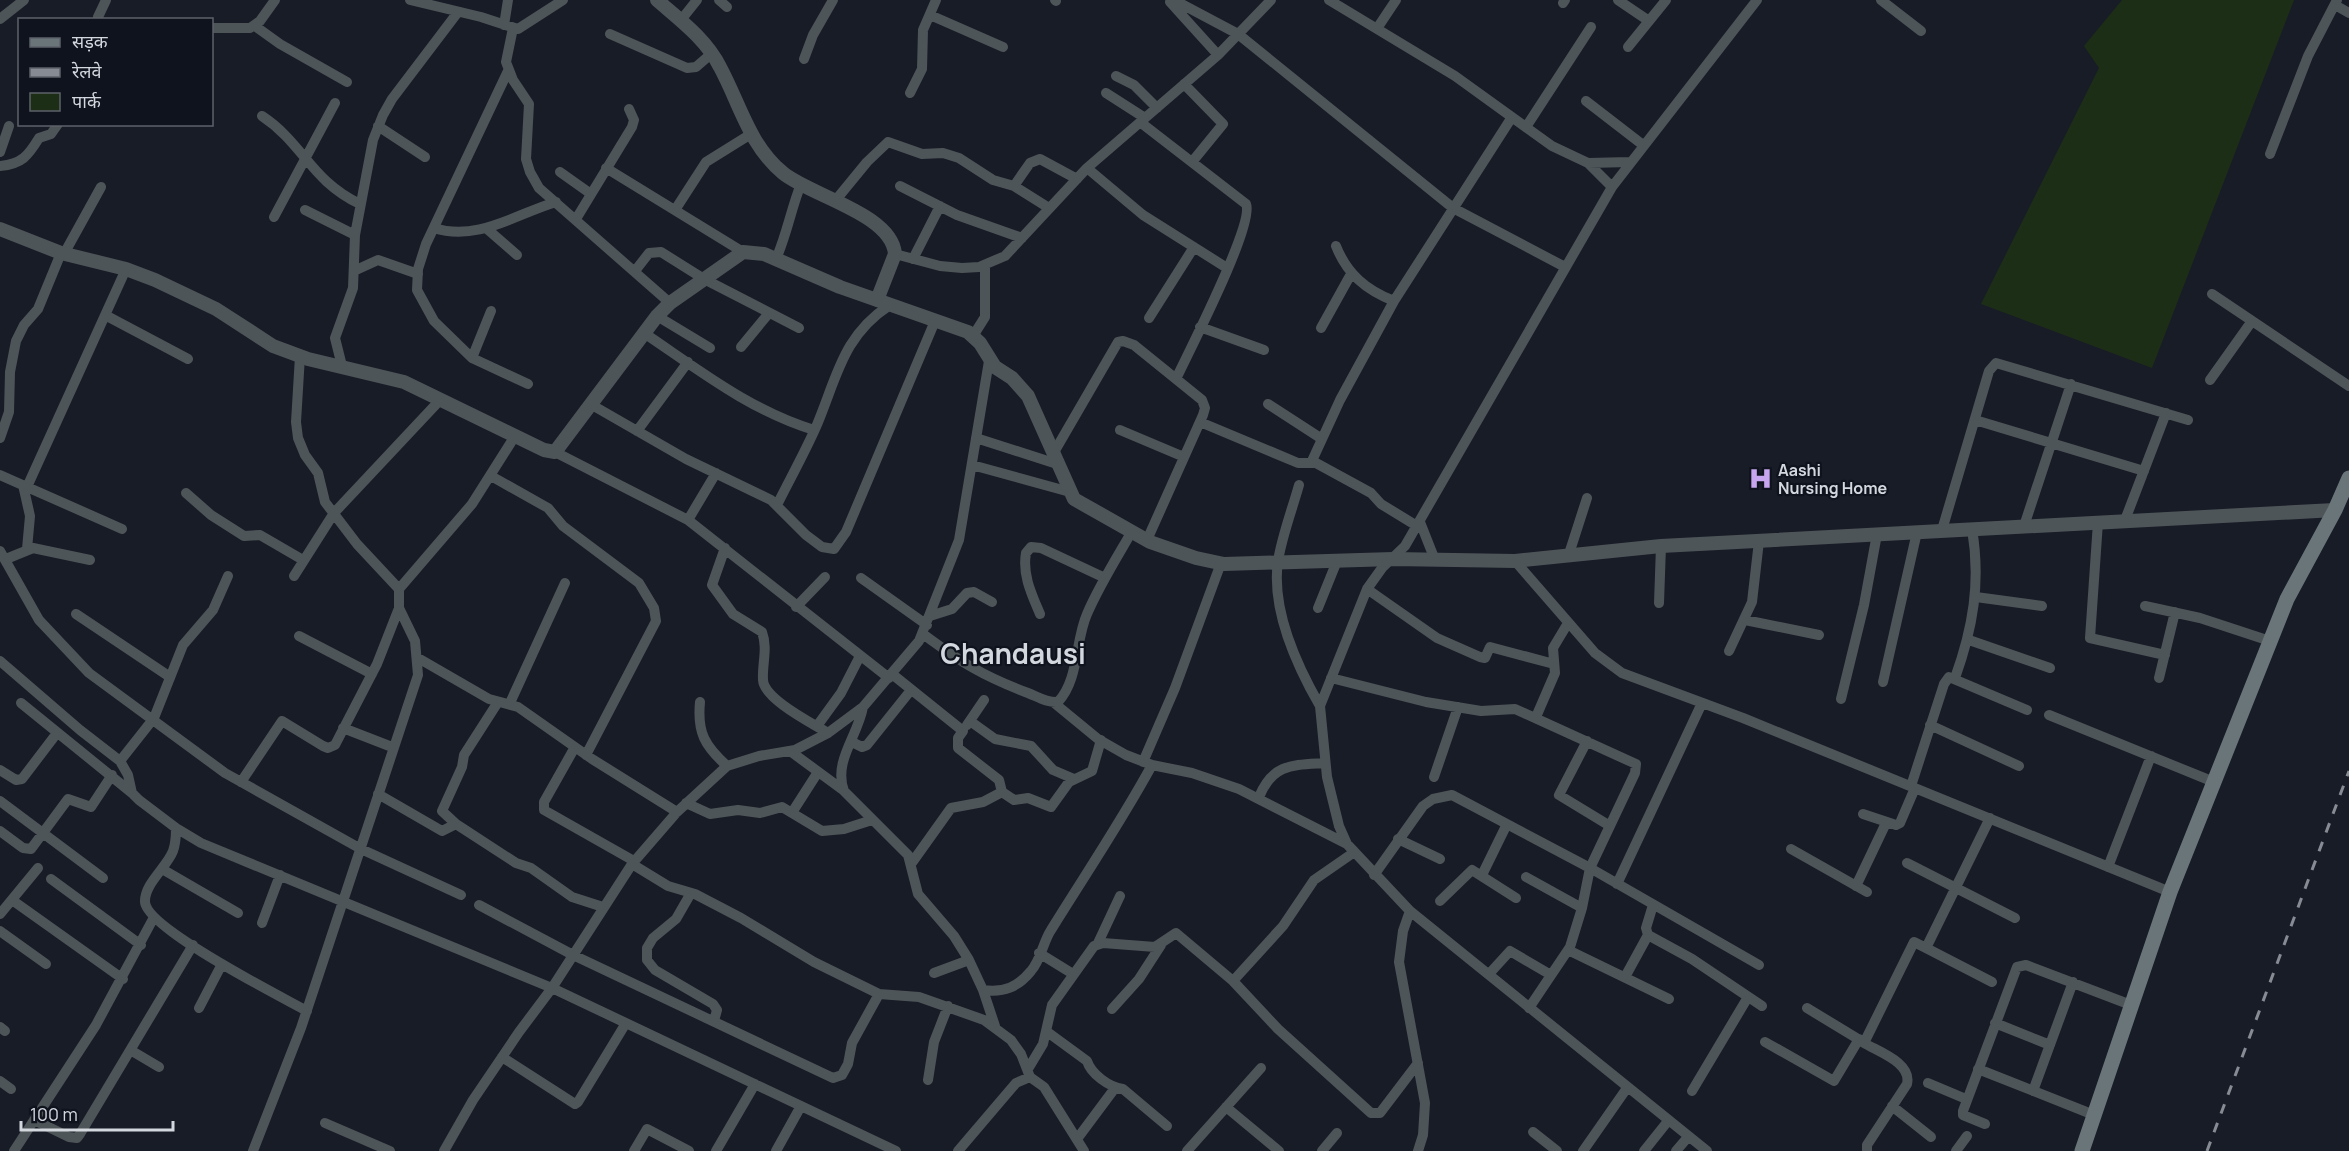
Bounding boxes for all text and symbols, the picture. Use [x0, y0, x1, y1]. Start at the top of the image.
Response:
legend [18, 18, 213, 126]
text: सड़क [72, 29, 109, 53]
text: रेलवे [71, 59, 103, 83]
text: पार्क [72, 89, 102, 113]
place label: Aashi Nursing Home [1778, 459, 1887, 499]
hospital icon: Aashi Nursing Home [1747, 466, 1773, 492]
district label: Chandausi [940, 634, 1086, 672]
scale bar [21, 1094, 172, 1132]
text: 100 m [30, 1102, 78, 1126]

